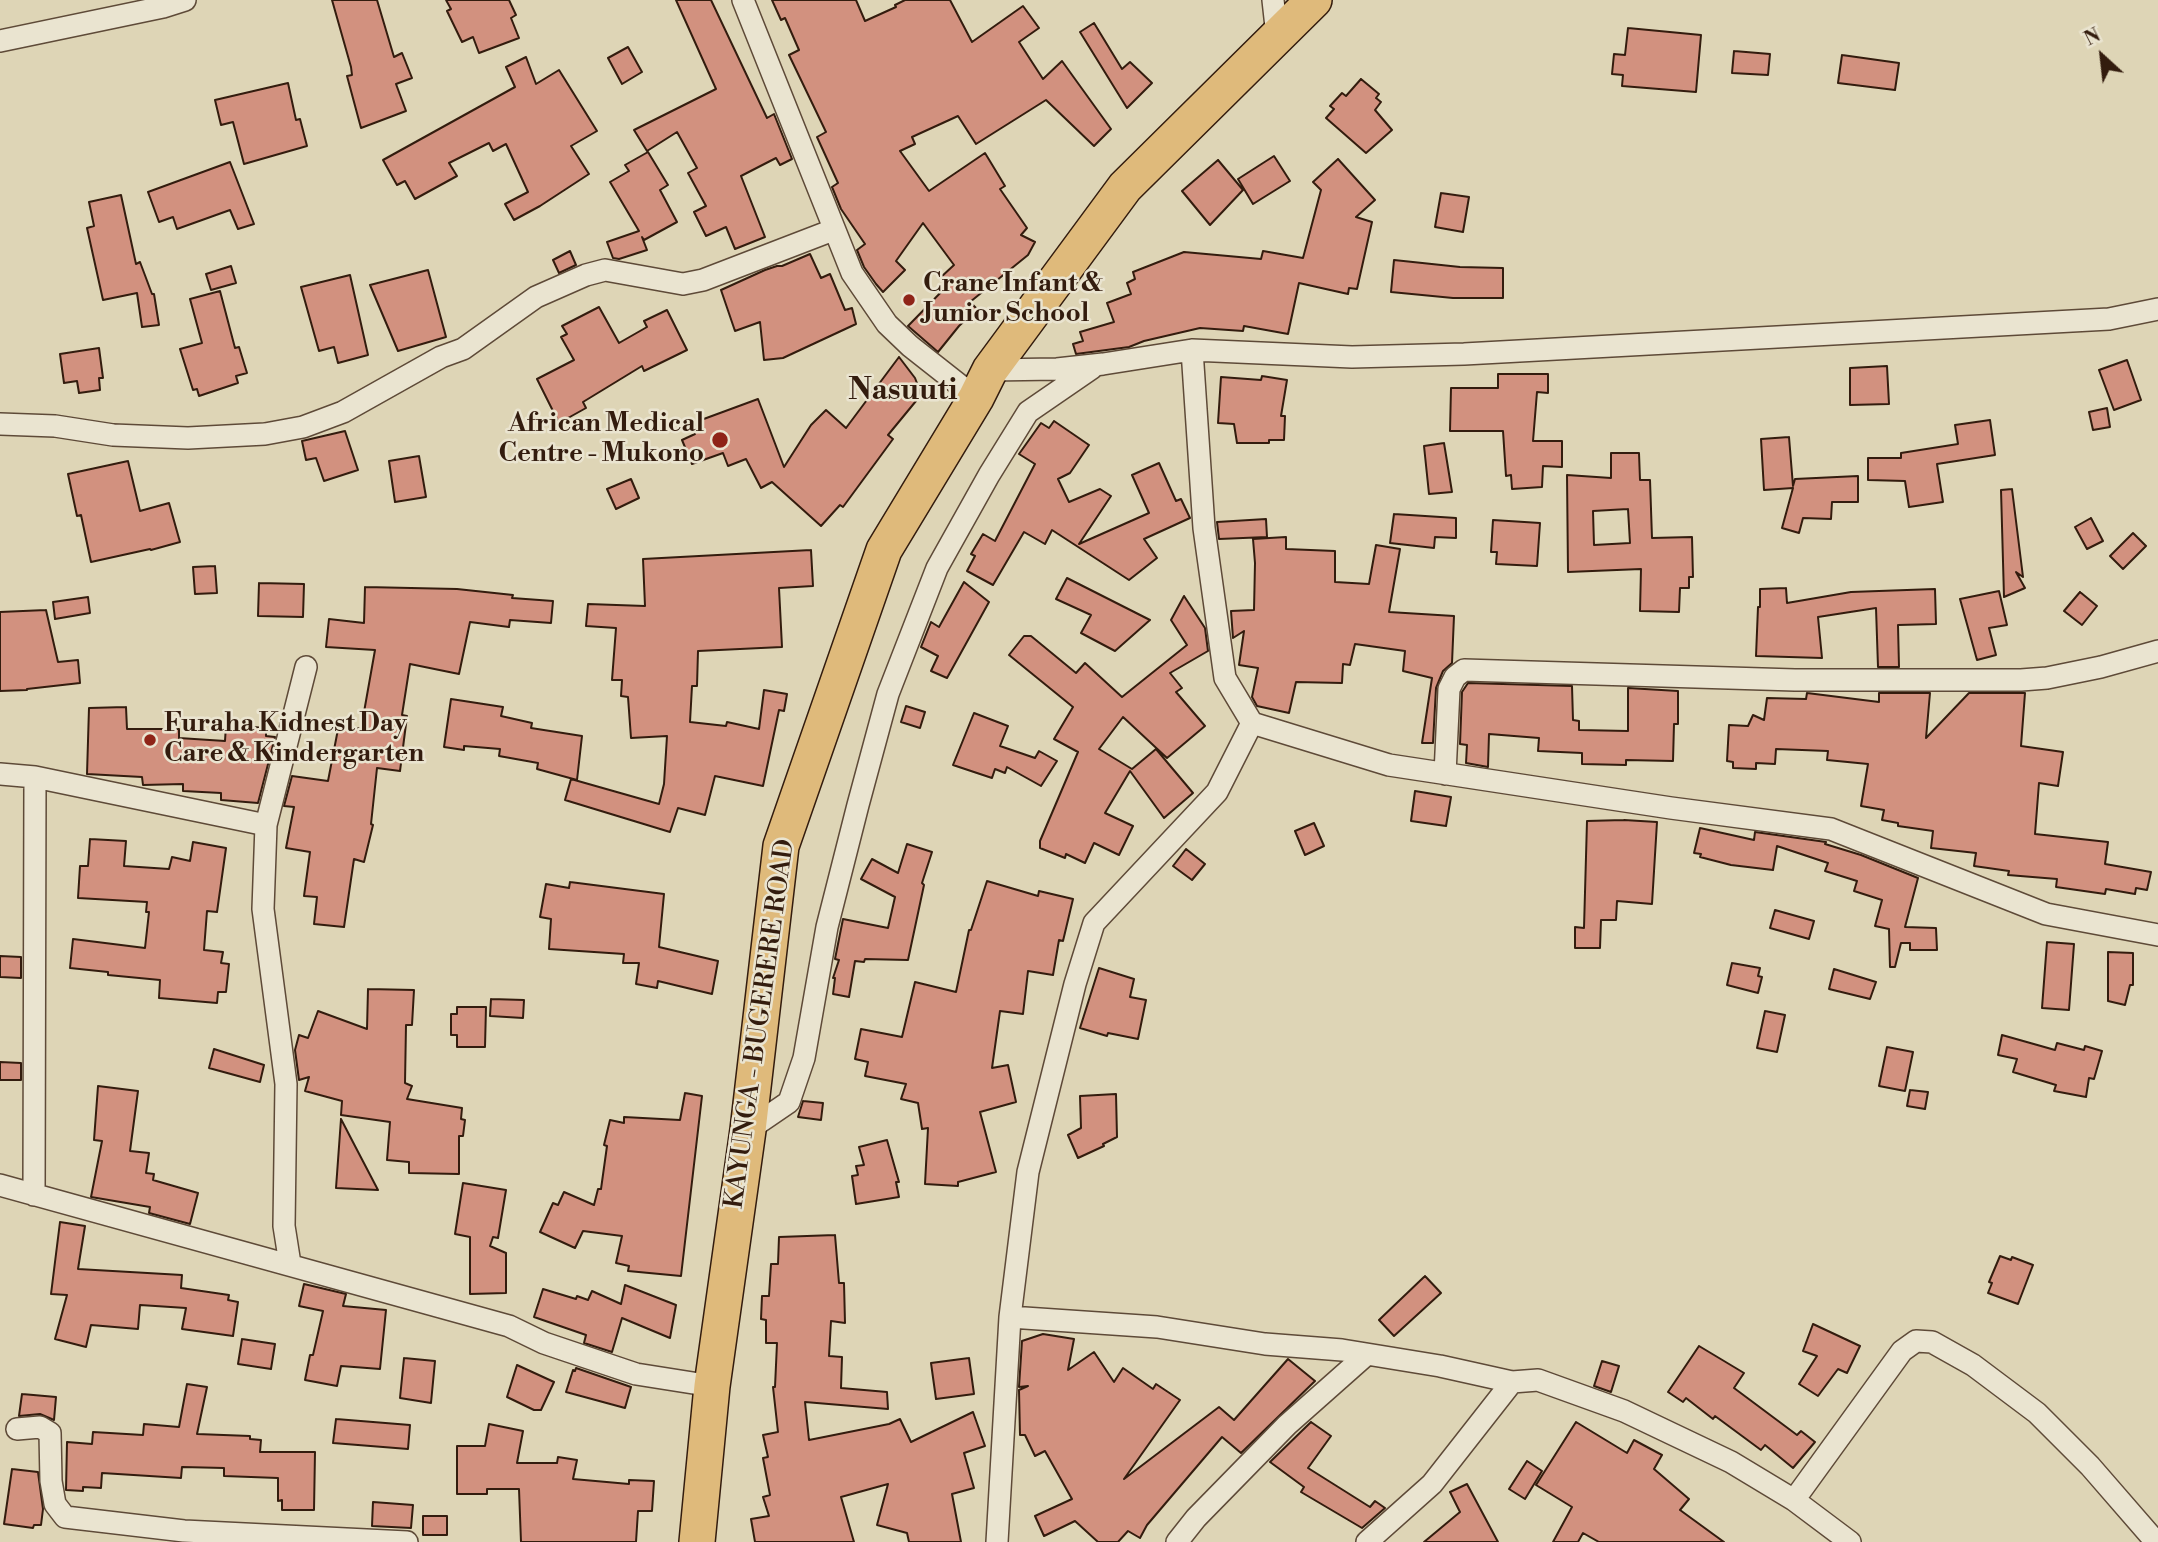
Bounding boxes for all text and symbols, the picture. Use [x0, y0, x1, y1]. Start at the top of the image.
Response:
north arrow [2067, 21, 2137, 91]
text: N [2080, 23, 2105, 51]
place label: Crane Infant & Junior School [923, 269, 1103, 330]
marker: Crane Infant & Junior School [901, 292, 917, 308]
district label: Nasuuti [848, 374, 958, 410]
place label: African Medical Centre - Mukono [498, 409, 704, 471]
marker: African Medical Centre - Mukono [710, 430, 730, 450]
place label: Furaha Kidnest Day Care & Kindergarten [164, 709, 424, 770]
marker: Furaha Kidnest Day Care & Kindergarten [142, 732, 158, 748]
street label: KAYUNGA - BUGERERE ROAD [720, 837, 802, 1211]

